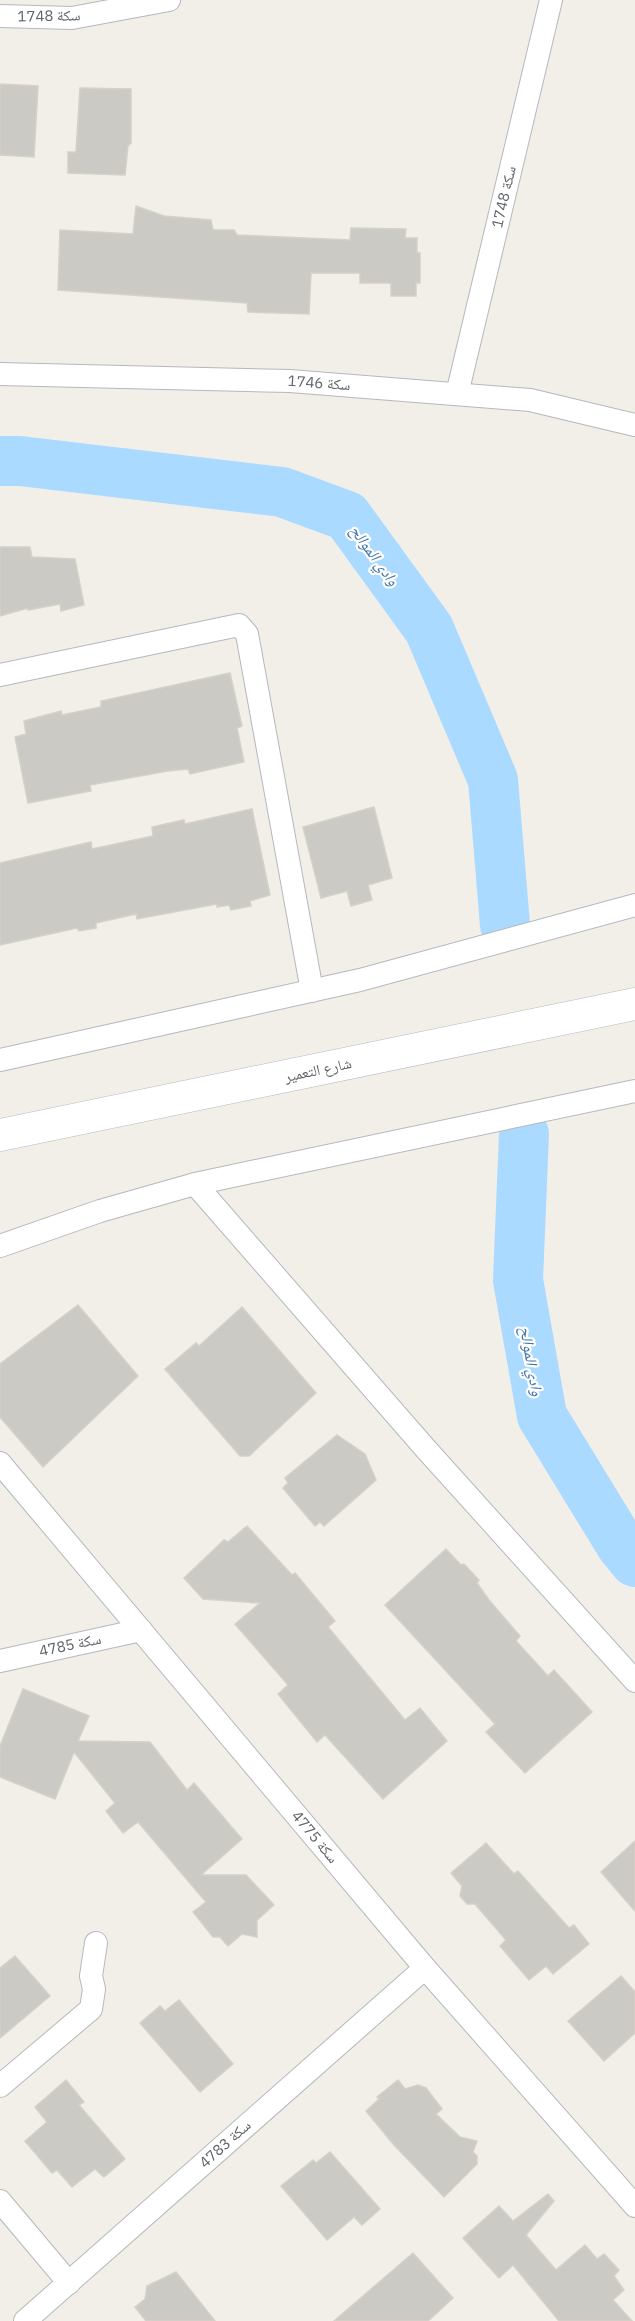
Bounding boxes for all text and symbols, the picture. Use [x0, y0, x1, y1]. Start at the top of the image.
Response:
street label: سكة 1748 [17, 5, 81, 26]
street label: سكة 1748 [487, 164, 520, 230]
street label: سكة 1746 [287, 371, 351, 394]
water label: وادي الموالح [344, 521, 404, 592]
street label: شارع التعمير [282, 1053, 353, 1087]
water label: وادي الموالح [513, 1324, 548, 1399]
street label: سكة 4785 [37, 1629, 103, 1660]
street label: سكة 4775 [288, 1806, 343, 1867]
street label: سكة 4783 [195, 2115, 255, 2172]

